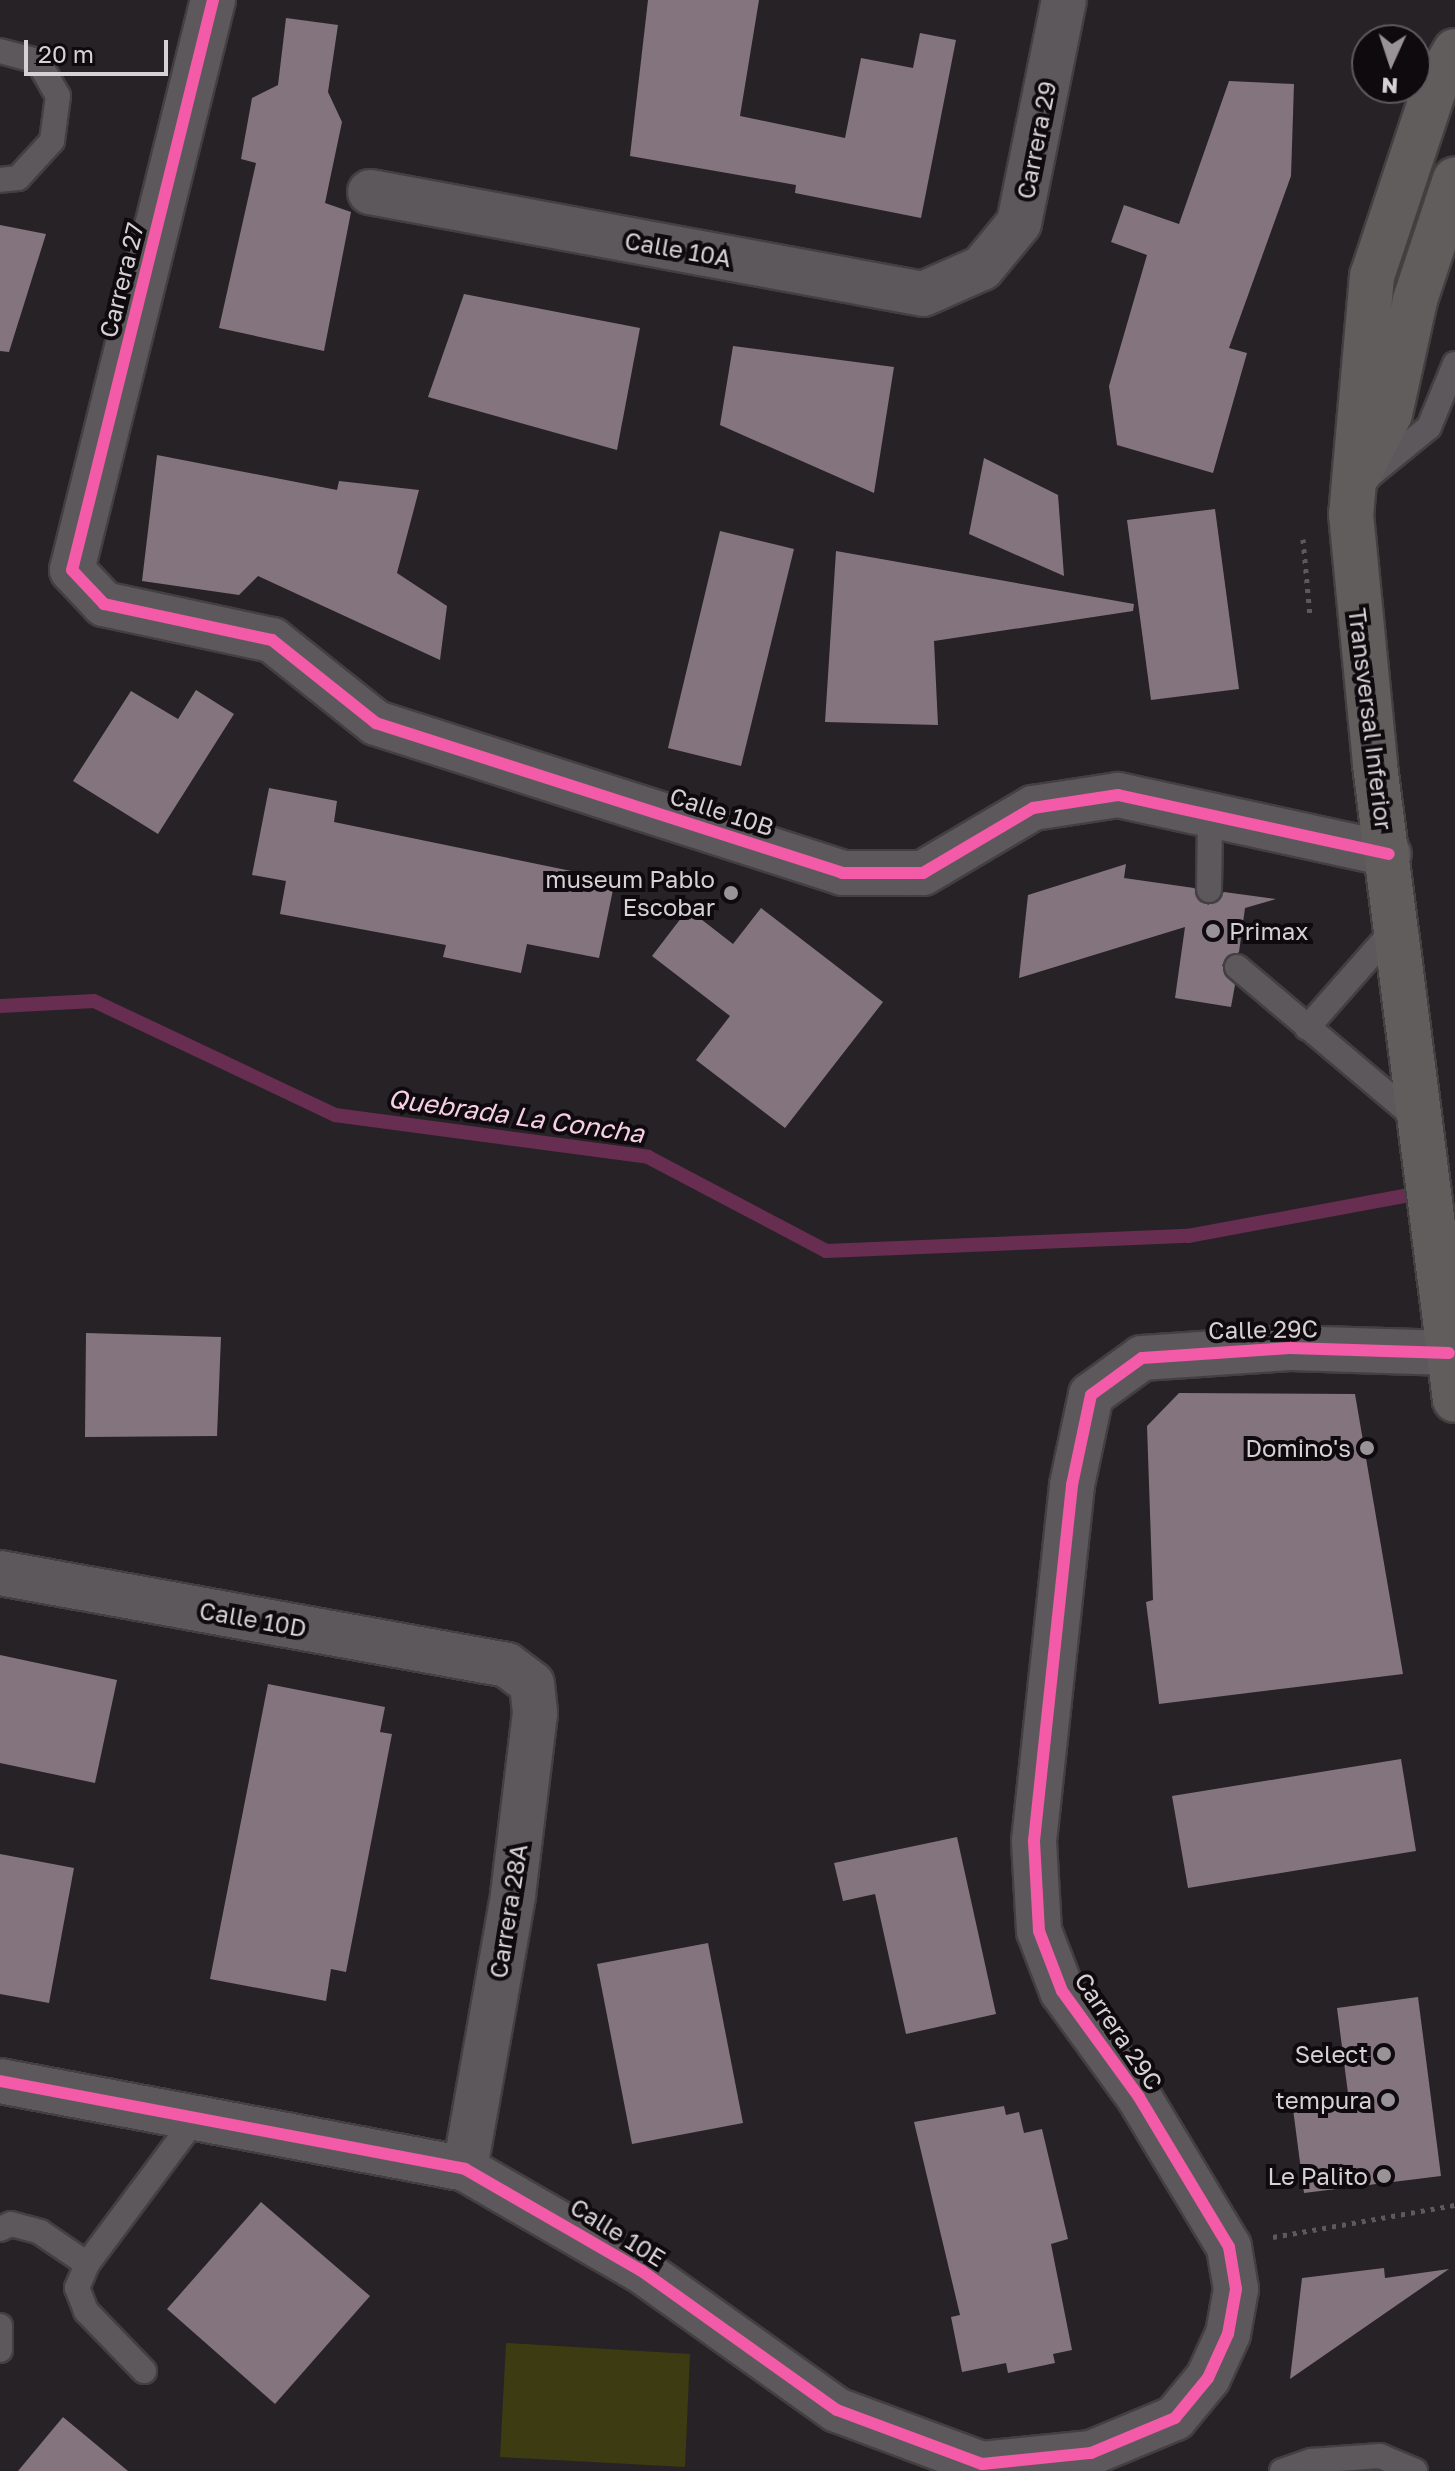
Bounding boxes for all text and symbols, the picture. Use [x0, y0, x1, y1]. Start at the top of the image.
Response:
scale bar [28, 24, 172, 74]
north arrow [1351, 24, 1431, 104]
text: 20 m [38, 39, 94, 68]
text: N [1381, 73, 1399, 100]
street label: Carrera 29 [1010, 79, 1062, 201]
street label: Carrera 27 [93, 219, 149, 341]
street label: Calle 10A [623, 225, 733, 273]
street label: Transversal Inferior [1343, 606, 1399, 832]
street label: Calle 10B [666, 781, 778, 841]
place label: museum Pablo Escobar [545, 865, 715, 921]
marker: museum Pablo Escobar [722, 884, 740, 902]
place label: Primax [1229, 917, 1309, 945]
marker: Primax [1204, 922, 1222, 940]
water label: Quebrada La Concha [386, 1083, 646, 1149]
street label: Calle 29C [1208, 1314, 1318, 1344]
place label: Domino's [1245, 1434, 1351, 1462]
marker: Domino's [1358, 1439, 1376, 1457]
street label: Calle 10D [197, 1595, 309, 1643]
street label: Carrera 28A [483, 1842, 533, 1980]
street label: Carrera 29C [1069, 1967, 1169, 2095]
place label: Select [1295, 2040, 1368, 2068]
marker: Select [1375, 2045, 1393, 2063]
place label: tempura [1275, 2086, 1372, 2114]
marker: tempura [1379, 2091, 1397, 2109]
place label: Le Palito [1267, 2162, 1368, 2190]
marker: Le Palito [1375, 2167, 1393, 2185]
street label: Calle 10E [565, 2192, 671, 2272]

